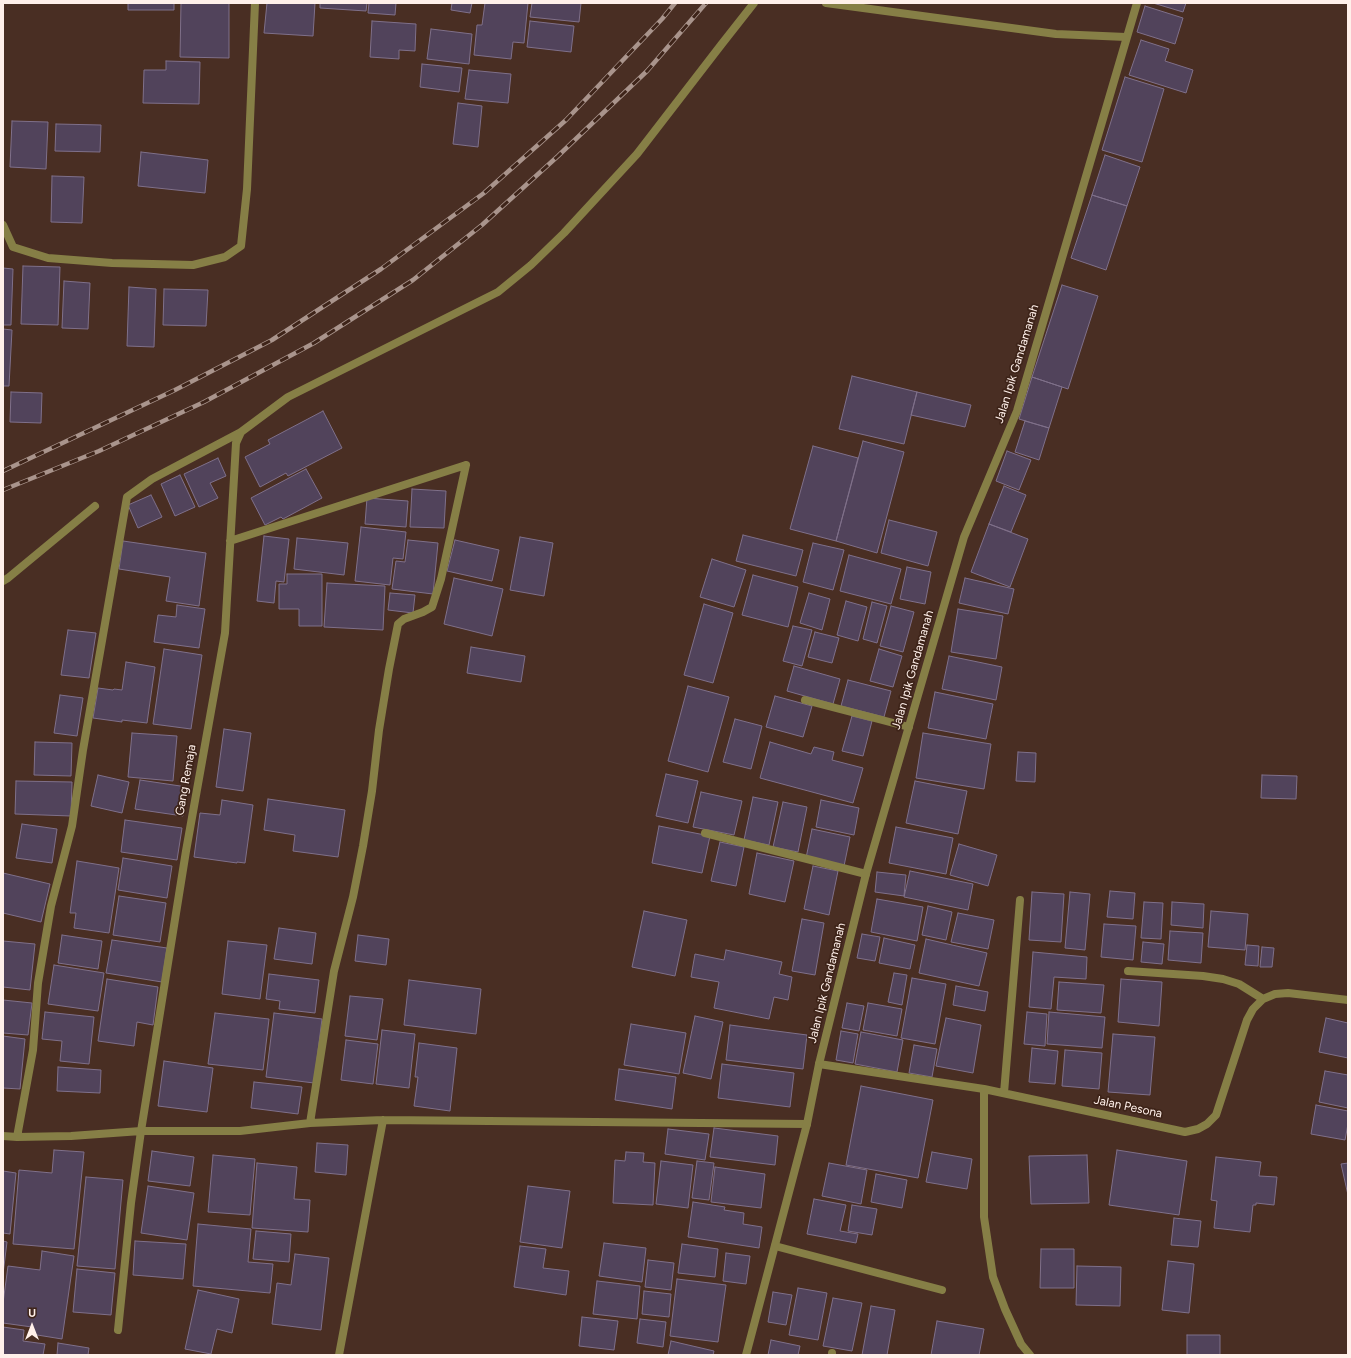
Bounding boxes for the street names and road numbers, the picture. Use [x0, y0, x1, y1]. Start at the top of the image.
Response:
street label: Jalan Ipik Gandamanah [992, 303, 1042, 425]
street label: Jalan Ipik Gandamanah [889, 609, 937, 731]
street label: Gang Remaja [173, 743, 199, 817]
street label: Jalan Ipik Gandamanah [805, 921, 849, 1045]
street label: Jalan Pesona [1093, 1093, 1163, 1121]

